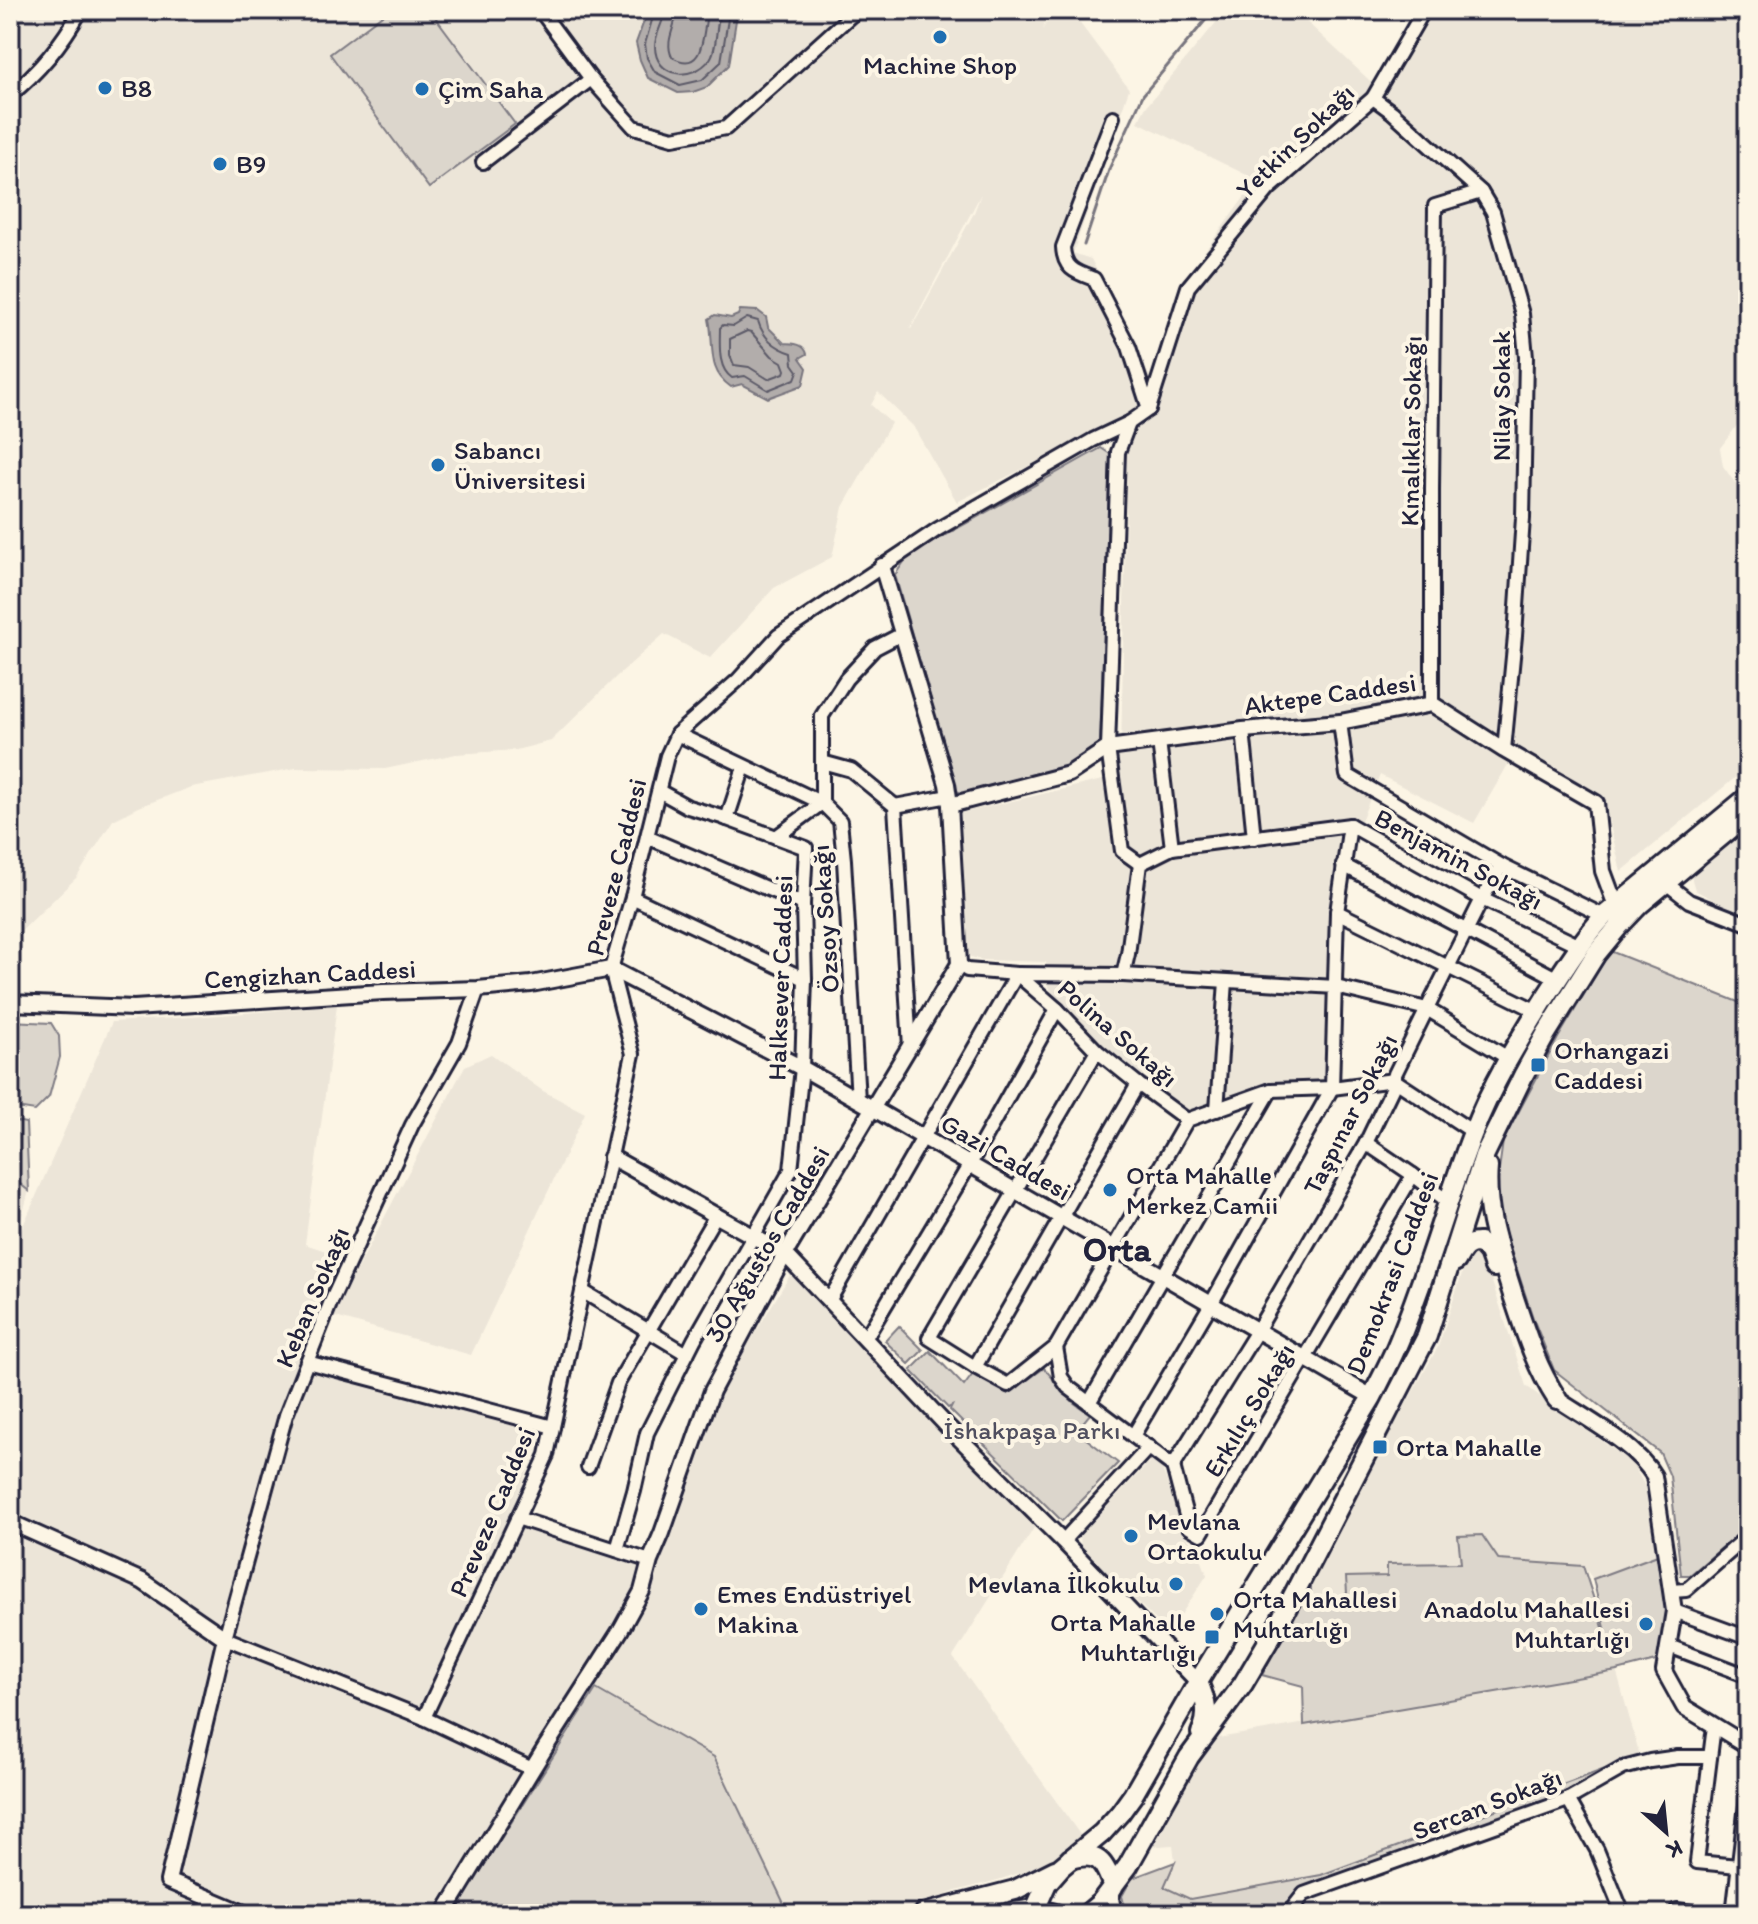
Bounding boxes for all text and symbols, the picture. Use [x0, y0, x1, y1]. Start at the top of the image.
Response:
marker: Machine Shop [931, 28, 949, 46]
place label: Machine Shop [863, 49, 1017, 81]
place label: B8 [121, 72, 152, 104]
place label: Çim Saha [438, 73, 544, 105]
street label: Yetkin Sokağı [1229, 77, 1361, 205]
marker: B8 [96, 79, 114, 97]
marker: Çim Saha [413, 80, 431, 98]
place label: B9 [236, 148, 266, 180]
marker: B9 [211, 155, 229, 173]
street label: Nilay Sokak [1485, 330, 1517, 461]
street label: Kınalıklar Sokağı [1393, 335, 1429, 527]
place label: Sabancı Üniversitesi [454, 434, 586, 496]
marker: Sabancı Üniversitesi [429, 456, 447, 474]
street label: Aktepe Caddesi [1242, 666, 1418, 722]
street label: Preveze Caddesi [579, 775, 653, 959]
street label: Benjamin Sokağı [1369, 801, 1549, 917]
street label: Özsoy Sokağı [804, 844, 846, 994]
street label: Halksever Caddesi [760, 875, 800, 1081]
street label: Cengizhan Caddesi [203, 952, 417, 996]
street label: Polina Sokağı [1051, 972, 1185, 1094]
street label: Taşpınar Sokağı [1296, 1028, 1404, 1200]
place label: Orhangazi Caddesi [1554, 1034, 1669, 1096]
marker: Orhangazi Caddesi [1529, 1056, 1547, 1074]
street label: Gazi Caddesi [935, 1107, 1077, 1207]
street label: 30 Ağustos Caddesi [698, 1140, 836, 1348]
place label: Orta Mahalle Merkez Camii [1126, 1159, 1278, 1221]
street label: Demokrasi Caddesi [1339, 1167, 1445, 1379]
marker: Orta Mahalle Merkez Camii [1101, 1181, 1119, 1199]
street label: Keban Sokağı [268, 1222, 356, 1372]
district label: Orta [1083, 1229, 1152, 1270]
street label: Erkılıç Sokağı [1196, 1337, 1302, 1483]
park label: İshakpaşa Parkı [944, 1414, 1120, 1446]
street label: Preveze Caddesi [442, 1422, 542, 1602]
place label: Orta Mahalle [1396, 1431, 1542, 1463]
marker: Orta Mahalle [1371, 1438, 1389, 1456]
place label: Mevlana Ortaokulu [1147, 1505, 1262, 1567]
marker: Mevlana Ortaokulu [1122, 1527, 1140, 1545]
place label: Mevlana İlkokulu [968, 1568, 1160, 1600]
marker: Mevlana İlkokulu [1167, 1575, 1185, 1593]
place label: Emes Endüstriyel Makina [717, 1578, 911, 1640]
place label: Orta Mahallesi Muhtarlığı [1233, 1583, 1397, 1645]
place label: Anadolu Mahallesi Muhtarlığı [1424, 1593, 1630, 1655]
marker: Emes Endüstriyel Makina [692, 1600, 710, 1618]
marker: Orta Mahallesi Muhtarlığı [1208, 1605, 1226, 1623]
place label: Orta Mahalle Muhtarlığı [1050, 1606, 1196, 1668]
marker: Anadolu Mahallesi Muhtarlığı [1637, 1615, 1655, 1633]
marker: Orta Mahalle Muhtarlığı [1203, 1628, 1221, 1646]
street label: Sercan Sokağı [1408, 1761, 1566, 1847]
north arrow [1626, 1792, 1706, 1872]
text: K [1662, 1834, 1687, 1865]

